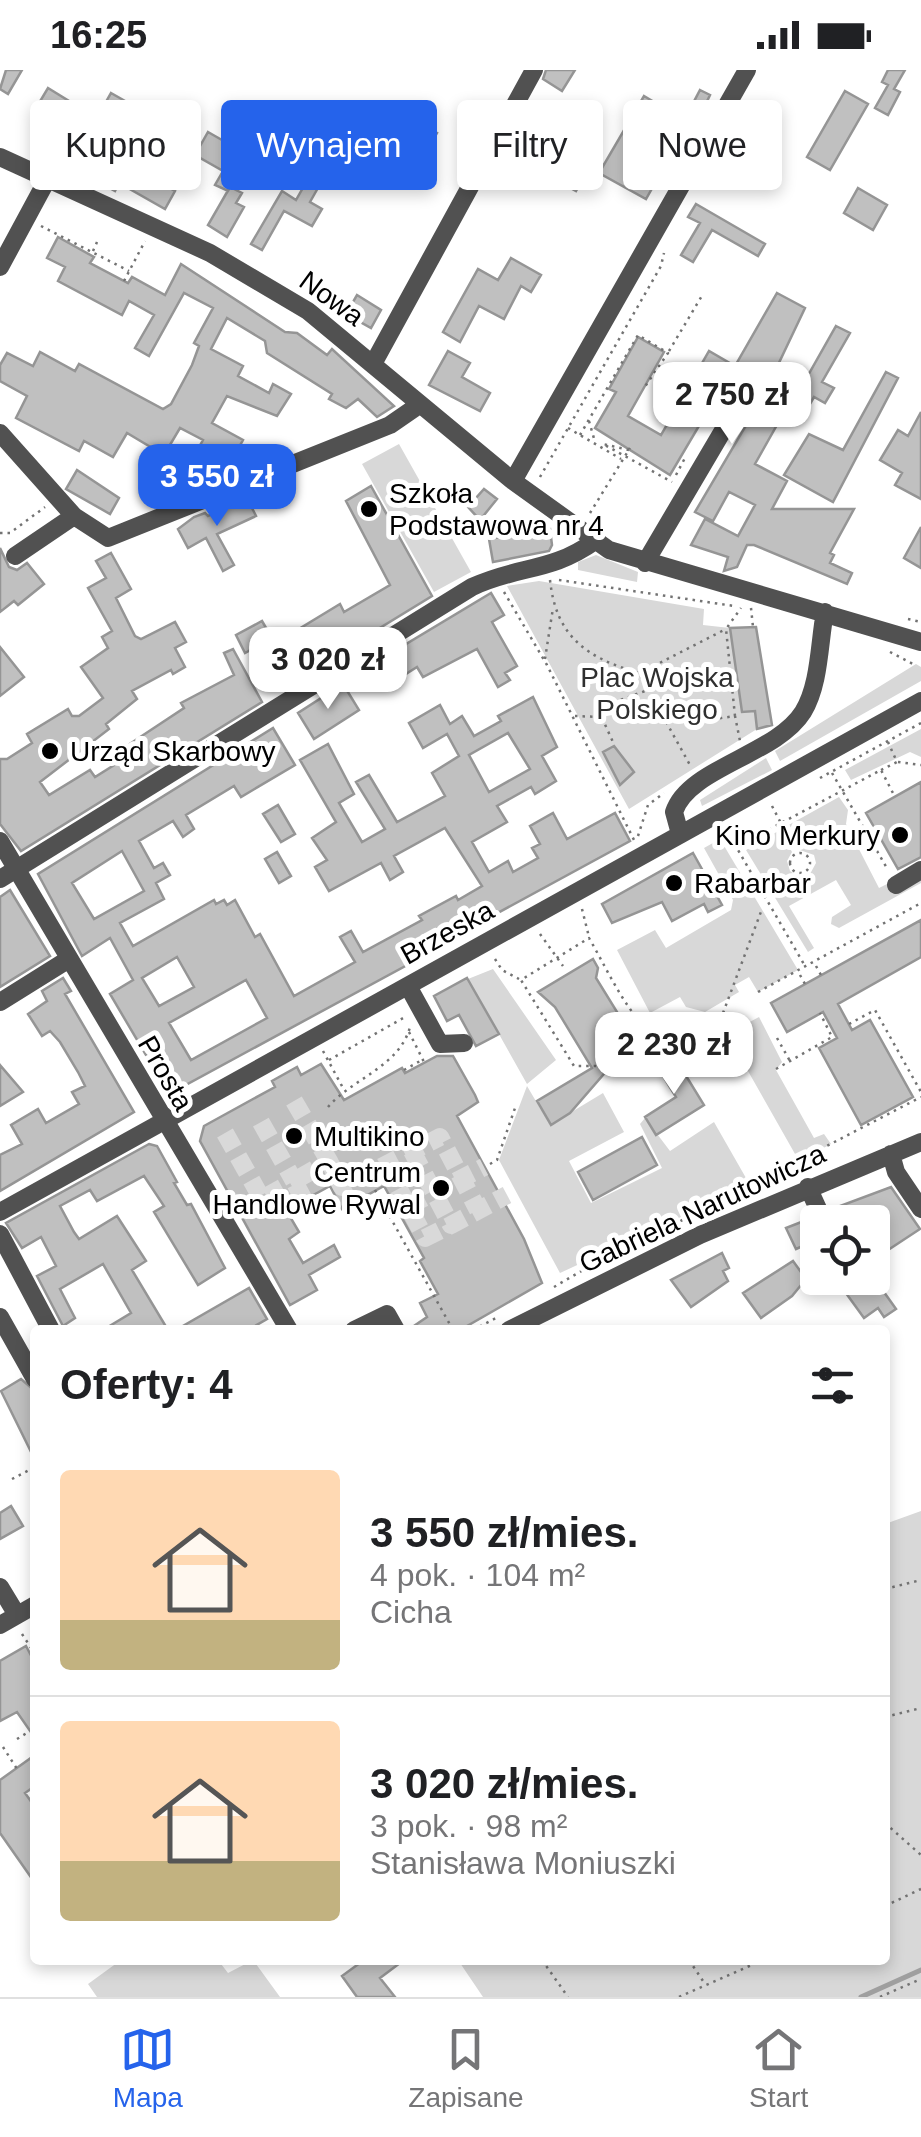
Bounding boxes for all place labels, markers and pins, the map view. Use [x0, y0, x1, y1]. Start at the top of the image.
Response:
pin: 2 750 zł [629, 362, 835, 447]
pin: 3 550 zł [114, 444, 320, 529]
place label: Szkoła Podstawowa nr 4 [389, 478, 604, 541]
marker: Szkoła Podstawowa nr 4 [358, 498, 380, 520]
pin: 3 020 zł [225, 627, 431, 712]
place label: Urząd Skarbowy [70, 736, 275, 767]
marker: Urząd Skarbowy [39, 740, 61, 762]
place label: Kino Merkury [715, 820, 880, 851]
marker: Kino Merkury [889, 824, 911, 846]
place label: Rabarbar [694, 868, 811, 899]
marker: Rabarbar [663, 872, 685, 894]
pin: 2 230 zł [571, 1012, 777, 1097]
place label: Multikino [314, 1121, 424, 1152]
marker: Multikino [283, 1125, 305, 1147]
place label: Centrum Handlowe Rywal [212, 1157, 421, 1220]
marker: Centrum Handlowe Rywal [430, 1177, 452, 1199]

